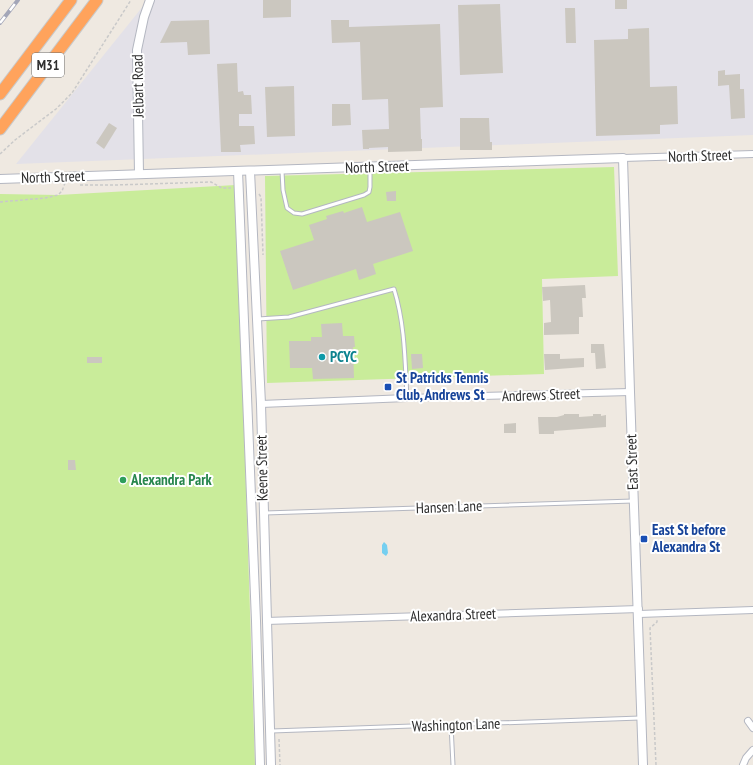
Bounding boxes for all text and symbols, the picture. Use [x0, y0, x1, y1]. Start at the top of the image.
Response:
road number: M31 [32, 53, 64, 77]
street label: Jelbart Road [127, 54, 148, 119]
street label: North Street [668, 145, 732, 166]
street label: North Street [345, 156, 409, 177]
street label: North Street [21, 166, 85, 187]
place label: PCYC [330, 347, 357, 366]
marker: PCYC [317, 352, 327, 362]
place label: St Patricks Tennis Club, Andrews St [396, 368, 489, 404]
marker: St Patricks Tennis Club, Andrews St [383, 382, 393, 392]
street label: Andrews Street [501, 384, 581, 405]
street label: East Street [621, 434, 642, 490]
street label: Keene Street [251, 435, 272, 501]
place label: Alexandra Park [130, 470, 213, 489]
marker: Alexandra Park [118, 475, 128, 485]
street label: Hansen Lane [415, 496, 483, 517]
place label: East St before Alexandra St [651, 520, 726, 556]
marker: East St before Alexandra St [639, 534, 649, 544]
street label: Alexandra Street [410, 604, 496, 625]
street label: Washington Lane [411, 713, 501, 736]

